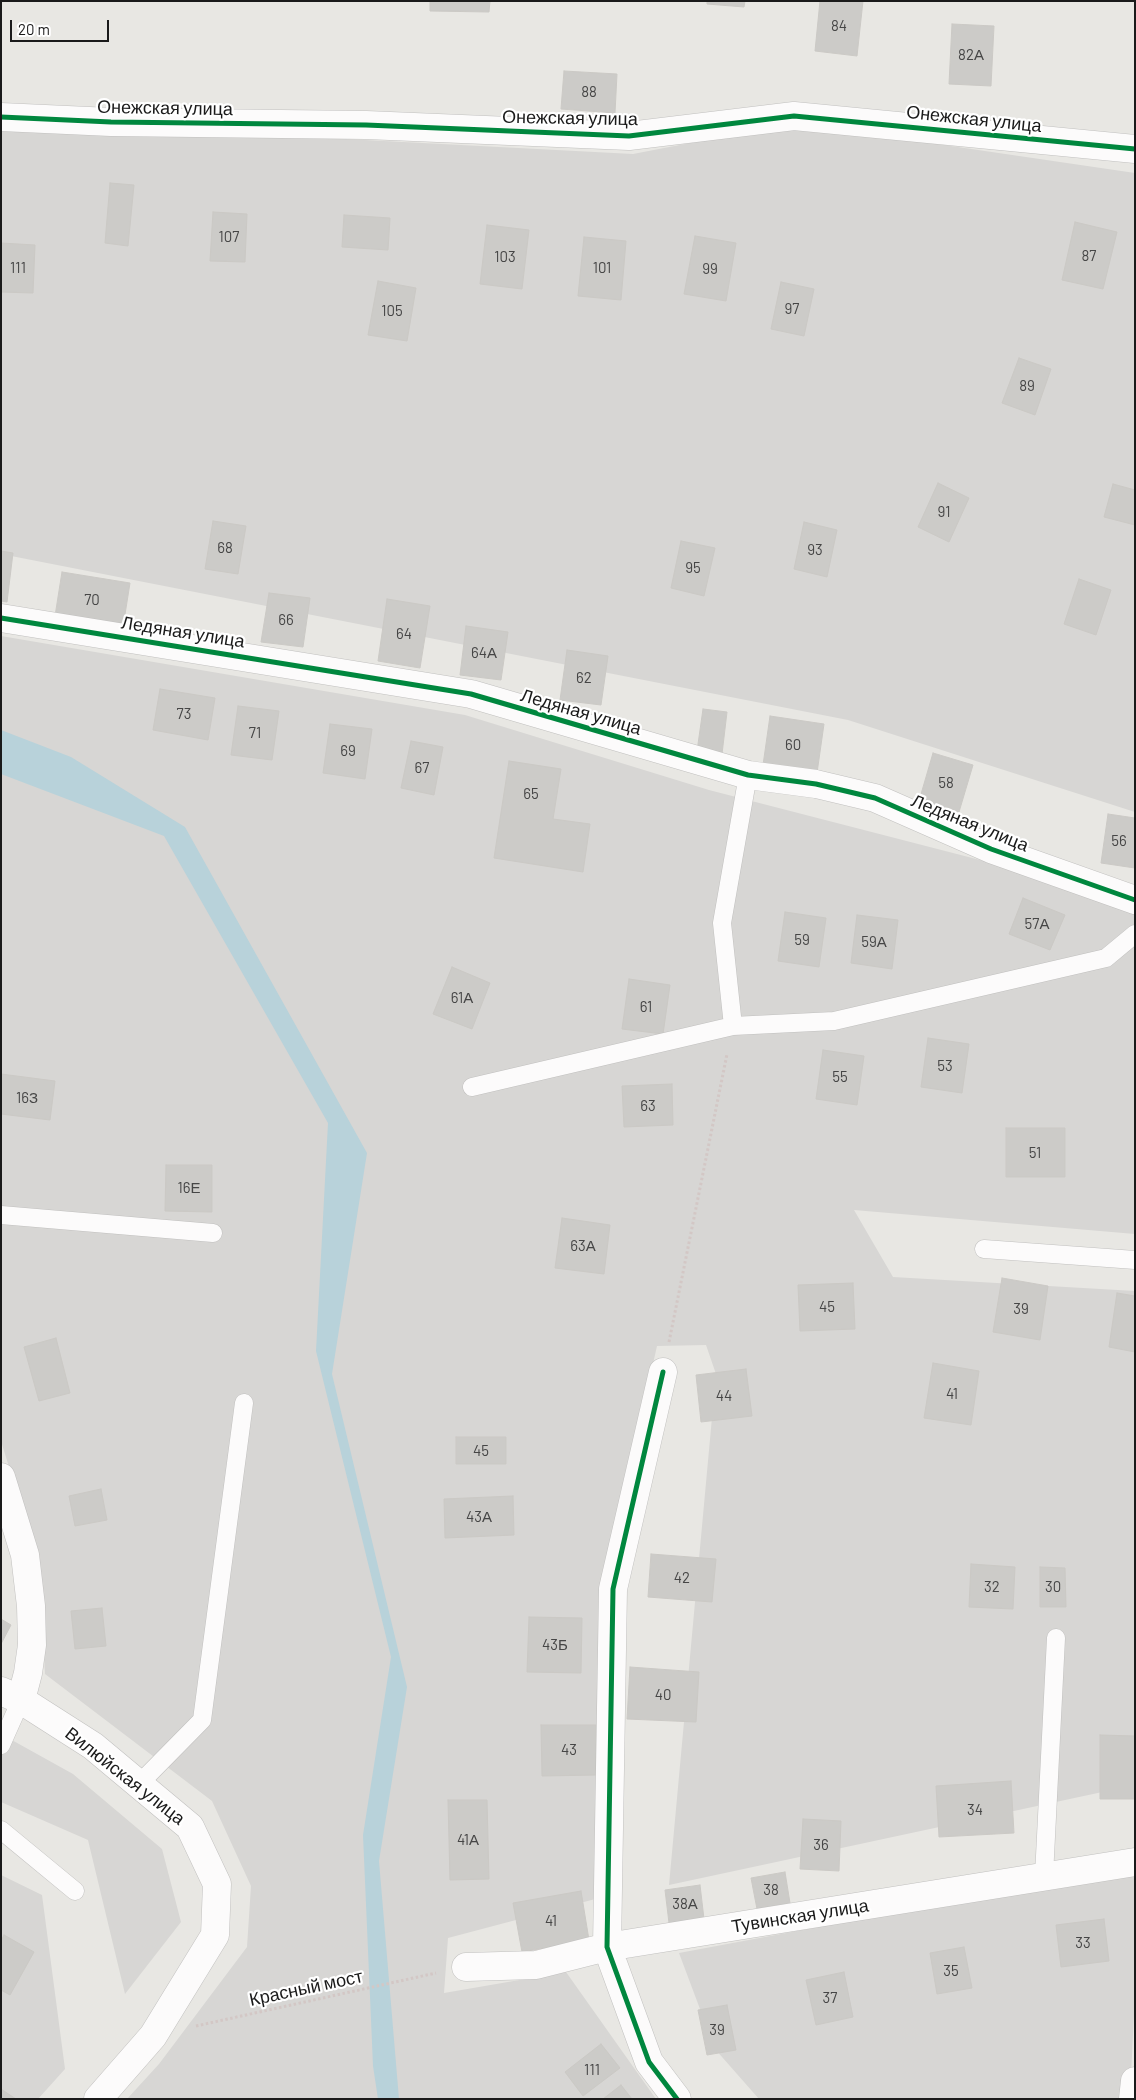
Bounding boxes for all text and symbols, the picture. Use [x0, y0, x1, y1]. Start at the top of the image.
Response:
scale bar [12, 10, 111, 42]
house number: 84 [831, 17, 847, 35]
text: 20 m [18, 20, 50, 38]
house number: 82А [958, 46, 984, 64]
house number: 88 [581, 83, 597, 101]
street label: Онежская улица [97, 96, 233, 120]
street label: Онежская улица [905, 101, 1043, 137]
street label: Онежская улица [502, 106, 638, 130]
house number: 107 [219, 228, 239, 246]
house number: 87 [1082, 247, 1096, 265]
house number: 103 [494, 248, 516, 266]
house number: 111 [10, 259, 26, 277]
house number: 101 [593, 259, 611, 277]
house number: 99 [702, 260, 718, 278]
house number: 97 [785, 300, 799, 318]
house number: 105 [381, 302, 403, 320]
house number: 89 [1019, 377, 1035, 395]
house number: 91 [938, 503, 950, 521]
house number: 68 [217, 539, 233, 557]
house number: 93 [807, 541, 823, 559]
house number: 95 [685, 559, 701, 577]
house number: 70 [84, 591, 100, 609]
house number: 66 [278, 611, 294, 629]
street label: Ледяная улица [120, 612, 246, 652]
house number: 64 [396, 625, 412, 643]
house number: 64А [471, 644, 497, 662]
house number: 62 [576, 669, 592, 687]
street label: Ледяная улица [518, 684, 644, 740]
house number: 73 [177, 705, 191, 723]
house number: 71 [249, 724, 261, 742]
house number: 60 [785, 736, 801, 754]
house number: 69 [340, 742, 356, 760]
house number: 67 [415, 759, 429, 777]
house number: 58 [938, 774, 954, 792]
house number: 65 [523, 785, 539, 803]
street label: Ледяная улица [908, 790, 1032, 856]
house number: 56 [1111, 832, 1127, 850]
house number: 57А [1025, 915, 1049, 933]
house number: 59 [794, 931, 810, 949]
house number: 59А [861, 933, 887, 951]
house number: 61А [451, 989, 473, 1007]
house number: 61 [640, 998, 652, 1016]
house number: 53 [937, 1057, 953, 1075]
house number: 55 [832, 1068, 848, 1086]
house number: 16З [16, 1089, 38, 1107]
house number: 63 [640, 1097, 656, 1115]
house number: 51 [1029, 1144, 1041, 1162]
house number: 16Е [178, 1179, 200, 1197]
house number: 63А [570, 1237, 596, 1255]
house number: 45 [819, 1298, 835, 1316]
house number: 39 [1013, 1300, 1029, 1318]
house number: 41 [946, 1385, 958, 1403]
house number: 44 [716, 1387, 732, 1405]
house number: 45 [473, 1442, 489, 1460]
house number: 43А [466, 1508, 492, 1526]
house number: 42 [674, 1569, 690, 1587]
house number: 32 [984, 1578, 1000, 1596]
house number: 30 [1045, 1578, 1061, 1596]
house number: 43Б [542, 1636, 568, 1654]
house number: 40 [655, 1686, 671, 1704]
street label: Вилюйская улица [61, 1722, 189, 1830]
house number: 43 [561, 1741, 577, 1759]
house number: 34 [967, 1801, 983, 1819]
house number: 41А [457, 1831, 479, 1849]
house number: 36 [813, 1836, 829, 1854]
house number: 38 [763, 1881, 779, 1899]
street label: Тувинская улица [730, 1894, 870, 1938]
house number: 38А [672, 1895, 698, 1913]
house number: 41 [545, 1912, 557, 1930]
house number: 33 [1075, 1934, 1091, 1952]
house number: 35 [943, 1962, 959, 1980]
street label: Красный мост [247, 1965, 365, 2011]
house number: 37 [823, 1989, 837, 2007]
house number: 39 [709, 2021, 725, 2039]
house number: 111 [584, 2061, 600, 2079]

